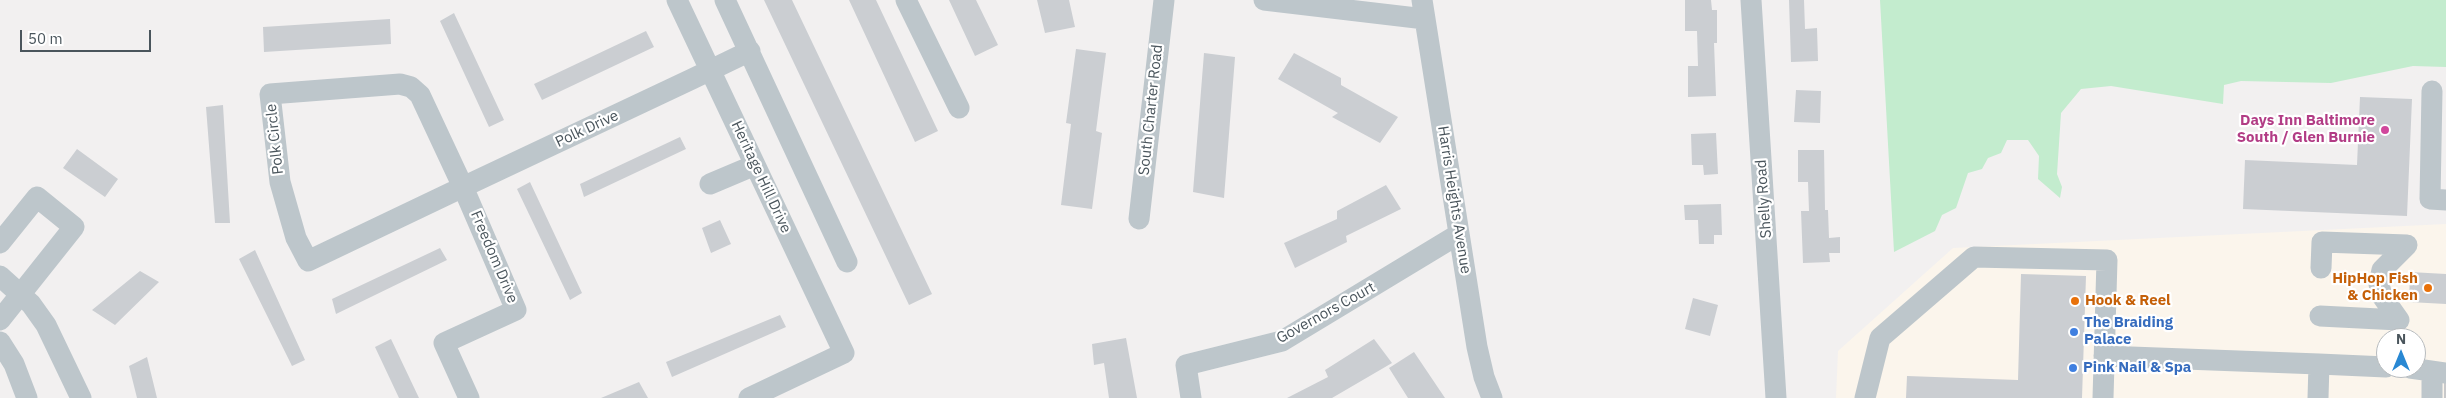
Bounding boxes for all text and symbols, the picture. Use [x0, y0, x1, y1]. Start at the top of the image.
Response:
scale bar [22, 20, 154, 52]
text: 50 m [28, 29, 63, 48]
street label: South Charter Road [1135, 44, 1167, 176]
street label: Polk Circle [262, 103, 288, 175]
street label: Polk Drive [553, 107, 621, 151]
place label: Days Inn Baltimore South / Glen Burnie [2237, 112, 2375, 147]
street label: Heritage Hill Drive [727, 118, 795, 236]
marker: Days Inn Baltimore South / Glen Burnie [2379, 124, 2391, 136]
street label: Harris Heights Avenue [1433, 125, 1475, 275]
street label: Shelly Road [1752, 159, 1776, 239]
street label: Freedom Drive [466, 208, 522, 306]
place label: HipHop Fish & Chicken [2332, 270, 2418, 305]
street label: Governors Court [1274, 278, 1378, 348]
marker: HipHop Fish & Chicken [2422, 282, 2434, 294]
place label: Hook & Reel [2085, 292, 2171, 310]
marker: Hook & Reel [2069, 295, 2081, 307]
place label: The Braiding Palace [2084, 314, 2173, 349]
marker: The Braiding Palace [2068, 326, 2080, 338]
north arrow [2376, 328, 2426, 378]
text: N [2396, 330, 2406, 348]
place label: Pink Nail & Spa [2083, 359, 2191, 377]
marker: Pink Nail & Spa [2067, 362, 2079, 374]

